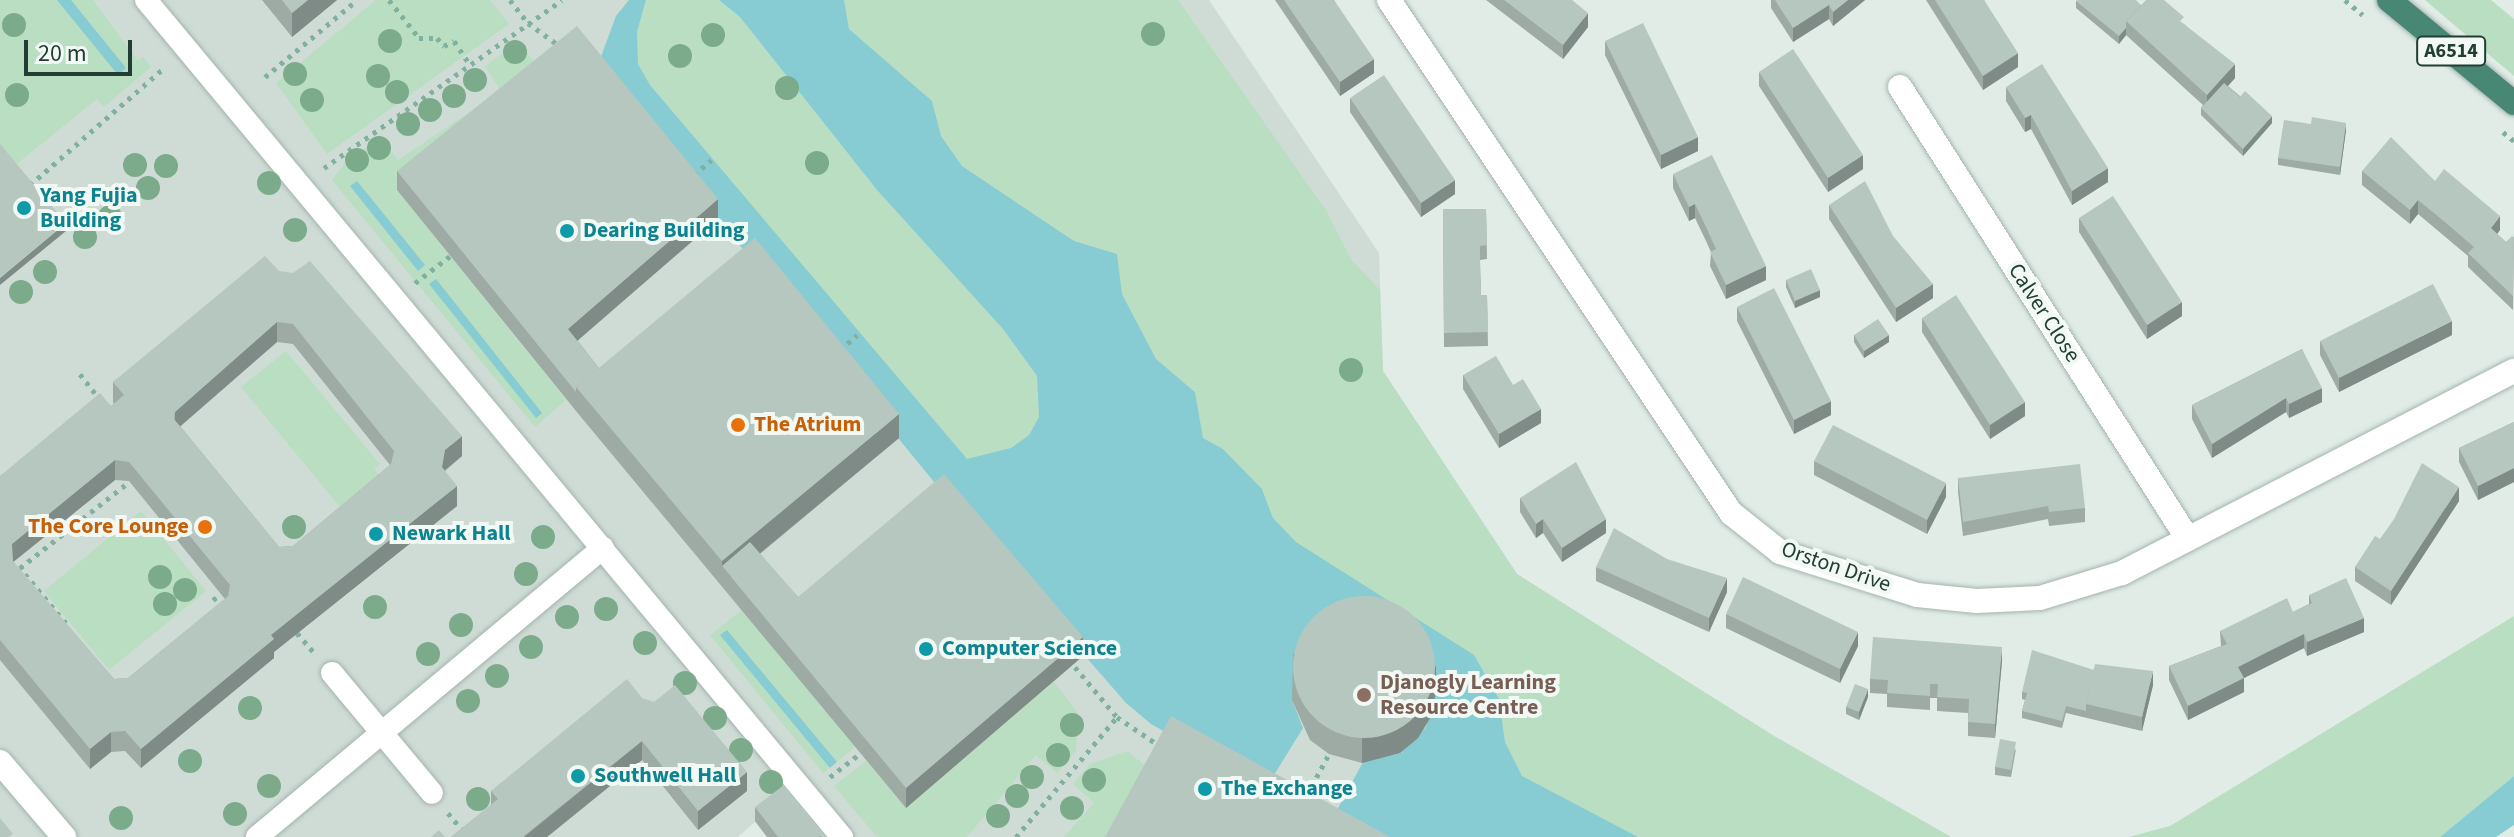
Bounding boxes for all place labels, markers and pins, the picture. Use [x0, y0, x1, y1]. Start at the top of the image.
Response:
place label: Yang Fujia Building [40, 182, 138, 234]
marker: Yang Fujia Building [15, 199, 33, 217]
place label: Dearing Building [583, 218, 744, 244]
marker: Dearing Building [558, 222, 576, 240]
place label: The Atrium [754, 412, 861, 438]
marker: The Atrium [729, 416, 747, 434]
place label: The Core Lounge [28, 514, 189, 540]
marker: The Core Lounge [196, 518, 214, 536]
place label: Newark Hall [392, 521, 511, 547]
marker: Newark Hall [367, 525, 385, 543]
place label: Computer Science [942, 636, 1117, 662]
marker: Computer Science [917, 640, 935, 658]
place label: Djanogly Learning Resource Centre [1380, 669, 1556, 720]
marker: Djanogly Learning Resource Centre [1355, 686, 1373, 704]
place label: Southwell Hall [594, 763, 736, 789]
marker: Southwell Hall [569, 767, 587, 785]
place label: The Exchange [1221, 776, 1353, 802]
marker: The Exchange [1196, 780, 1214, 798]

